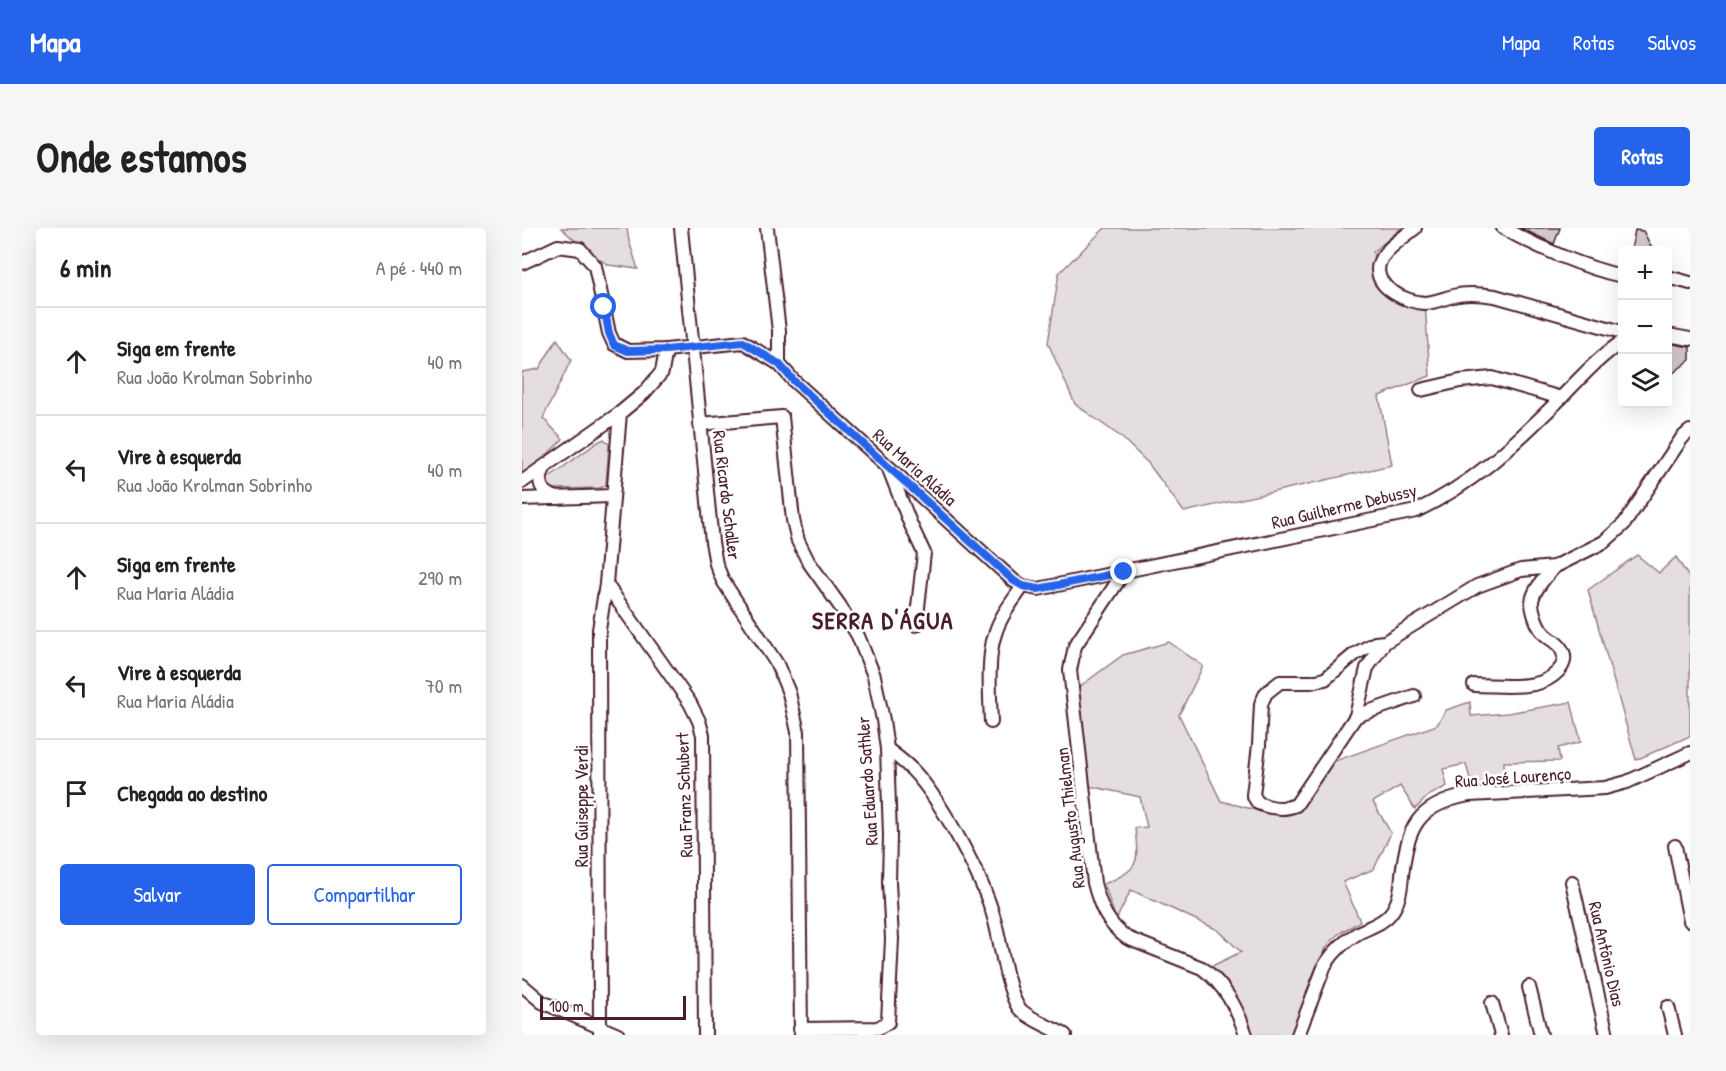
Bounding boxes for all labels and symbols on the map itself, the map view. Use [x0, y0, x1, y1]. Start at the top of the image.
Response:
route start [590, 293, 616, 319]
street label: Rua Maria Aládia [868, 423, 962, 511]
street label: Rua Ricardo Schaller [707, 429, 747, 561]
street label: Rua Guilherme Debussy [1269, 477, 1419, 535]
route end [1110, 558, 1136, 584]
district label: SERRA D'ÁGUA [812, 604, 954, 636]
street label: Rua Eduardo Sathler [850, 716, 884, 846]
street label: Rua Franz Schubert [669, 731, 699, 858]
street label: Rua Guiseppe Verdi [569, 745, 594, 867]
street label: Rua Augusto Thielman [1049, 746, 1091, 890]
street label: Rua José Lourenço [1454, 760, 1572, 794]
street label: Rua Antônio Dias [1583, 899, 1631, 1009]
scale bar [540, 993, 686, 1020]

